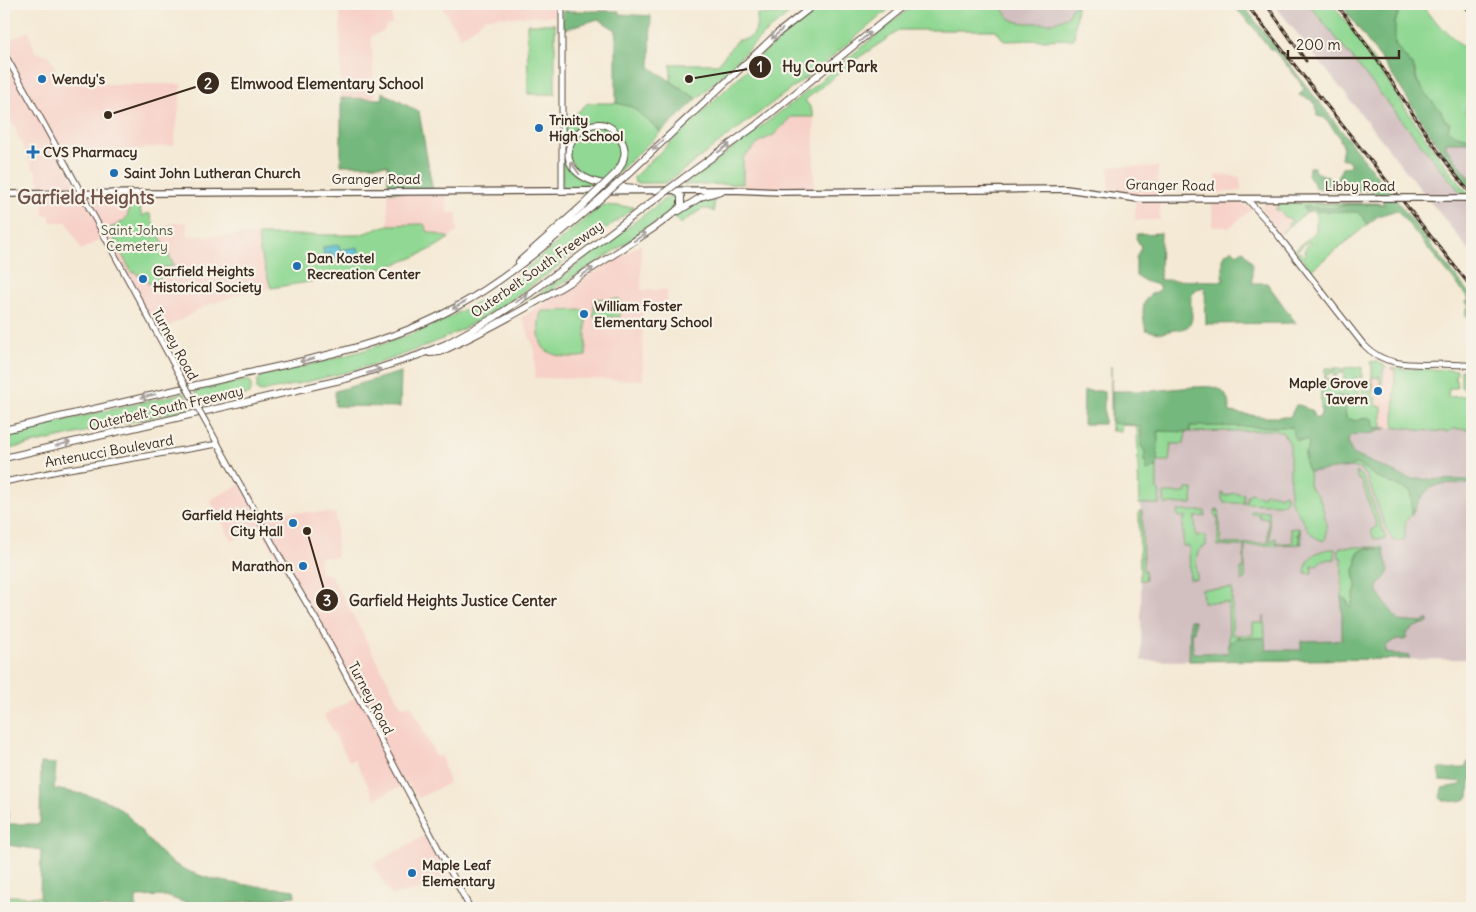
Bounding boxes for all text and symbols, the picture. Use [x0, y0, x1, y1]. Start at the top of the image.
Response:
one-way arrow [770, 28, 783, 40]
scale bar [1288, 28, 1400, 60]
one-way arrow [859, 31, 872, 43]
text: 200 m [1296, 35, 1341, 54]
callout: Hy Court Park [748, 52, 888, 82]
text: 1 [757, 57, 763, 76]
text: Hy Court Park [782, 57, 878, 77]
callout: Elmwood Elementary School [196, 68, 434, 98]
place label: Wendy's [52, 70, 106, 88]
marker: Wendy's [36, 73, 48, 85]
text: 2 [204, 74, 212, 93]
text: Elmwood Elementary School [230, 74, 424, 94]
place label: Trinity High School [549, 111, 623, 145]
marker: Trinity High School [533, 122, 545, 134]
one-way arrow [652, 139, 665, 151]
place label: CVS Pharmacy [43, 143, 138, 161]
one-way arrow [717, 143, 730, 154]
marker: CVS Pharmacy [27, 146, 39, 158]
one-way arrow [570, 161, 580, 175]
place label: Saint John Lutheran Church [124, 164, 301, 182]
marker: Saint John Lutheran Church [108, 167, 120, 179]
street label: Granger Road [332, 170, 421, 188]
street label: Granger Road [1125, 175, 1215, 195]
street label: Libby Road [1325, 177, 1395, 195]
district label: Garfield Heights [17, 185, 155, 209]
street label: Outerbelt South Freeway [467, 216, 607, 322]
park label: Saint Johns Cemetery [101, 221, 173, 255]
one-way arrow [633, 232, 647, 242]
place label: Dan Kostel Recreation Center [307, 249, 421, 283]
marker: Dan Kostel Recreation Center [291, 260, 303, 272]
place label: Garfield Heights Historical Society [153, 262, 262, 296]
one-way arrow [579, 267, 593, 277]
marker: Garfield Heights Historical Society [137, 273, 149, 285]
one-way arrow [515, 293, 529, 303]
place label: William Foster Elementary School [594, 297, 712, 331]
one-way arrow [452, 301, 467, 311]
street label: Turney Road [148, 305, 202, 383]
marker: William Foster Elementary School [578, 308, 590, 320]
one-way arrow [299, 356, 315, 365]
one-way arrow [366, 365, 382, 375]
place label: Maple Grove Tavern [1289, 374, 1368, 408]
street label: Outerbelt South Freeway [87, 381, 245, 435]
marker: Maple Grove Tavern [1372, 385, 1384, 397]
one-way arrow [141, 392, 157, 402]
street label: Antenucci Boulevard [43, 431, 175, 471]
one-way arrow [55, 439, 71, 448]
place label: Garfield Heights City Hall [182, 506, 284, 540]
marker: Garfield Heights City Hall [287, 517, 299, 529]
place label: Marathon [231, 557, 293, 575]
marker: Marathon [297, 560, 309, 572]
callout: Garfield Heights Justice Center [314, 585, 567, 615]
text: 3 [323, 591, 331, 610]
text: Garfield Heights Justice Center [349, 591, 558, 611]
street label: Turney Road [344, 658, 398, 738]
place label: Maple Leaf Elementary [422, 856, 495, 890]
marker: Maple Leaf Elementary [406, 867, 418, 879]

